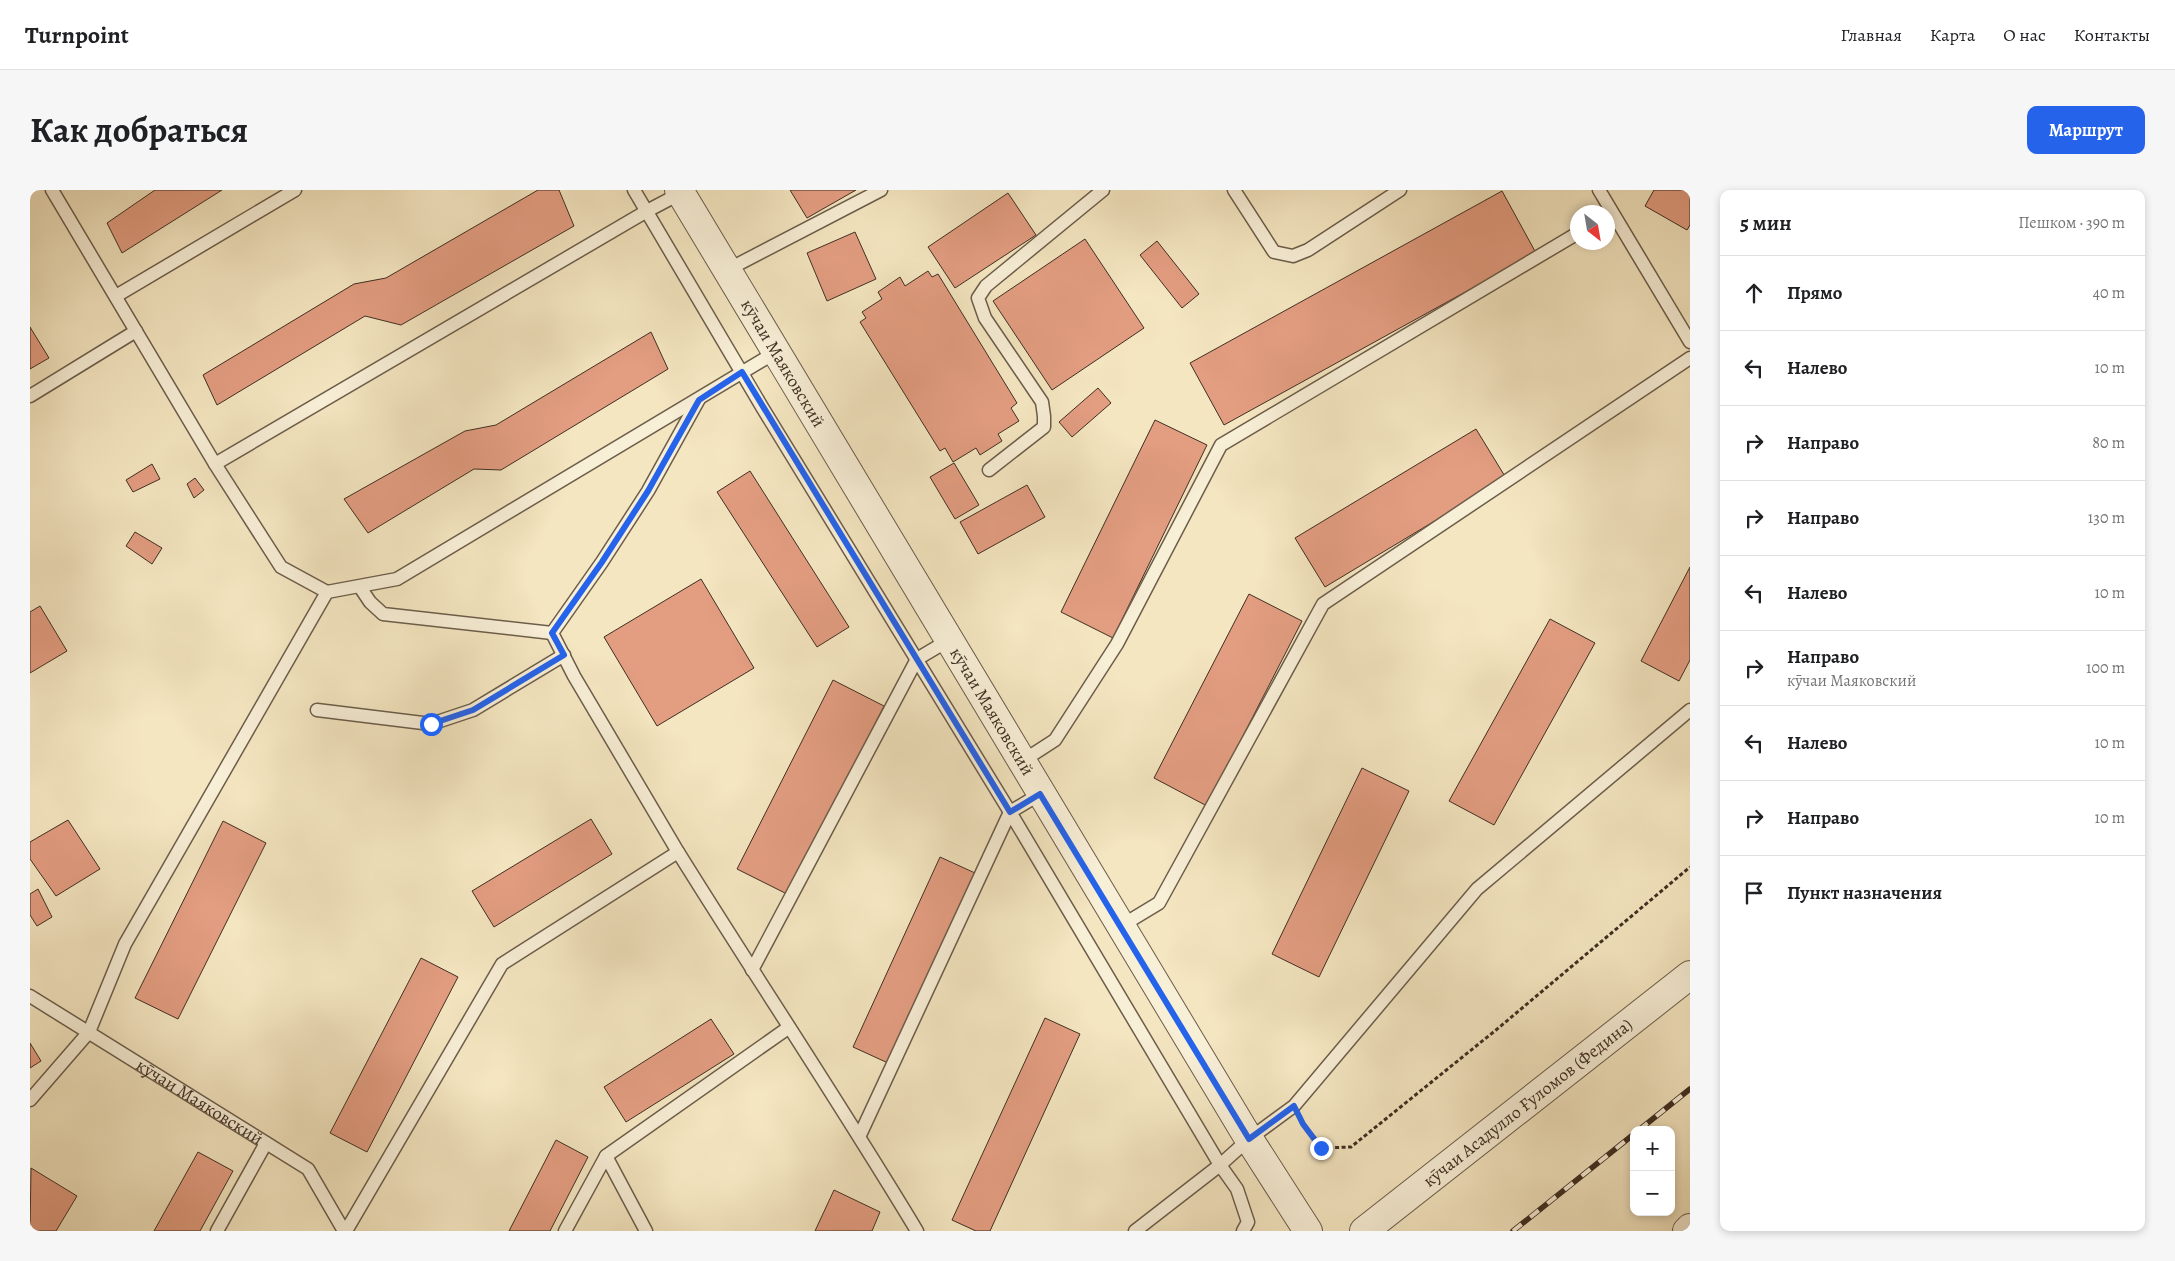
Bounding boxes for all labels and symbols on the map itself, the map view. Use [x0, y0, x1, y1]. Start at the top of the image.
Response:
north arrow [1570, 205, 1615, 250]
street label: кӯчаи Маяковский [735, 295, 831, 432]
street label: кӯчаи Маяковский [944, 643, 1040, 780]
route start [420, 713, 443, 736]
street label: кӯчаи Асадулло Ғуломов (Федина) [1418, 1013, 1637, 1192]
street label: кӯчаи Маяковский [132, 1053, 268, 1150]
route end [1310, 1137, 1333, 1160]

